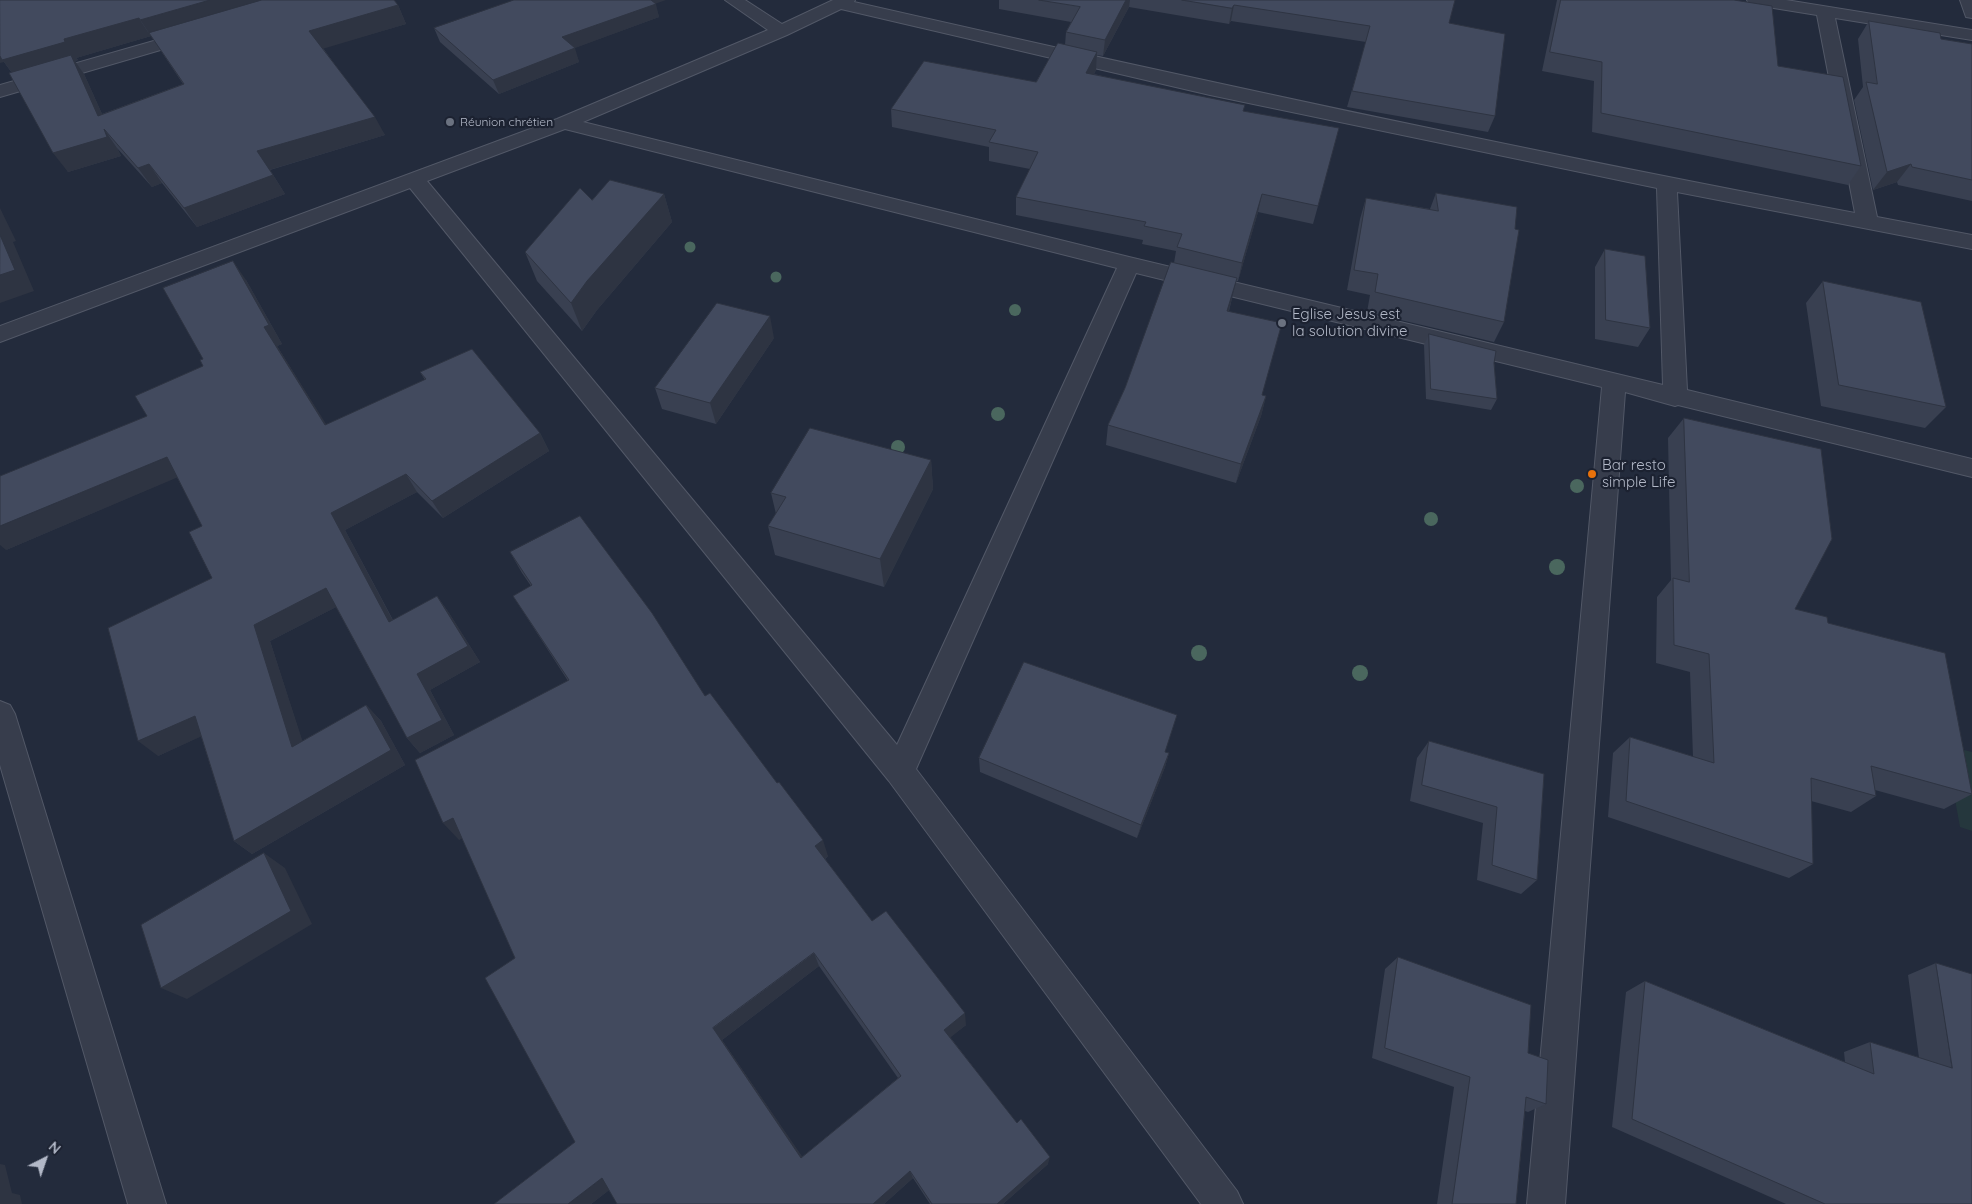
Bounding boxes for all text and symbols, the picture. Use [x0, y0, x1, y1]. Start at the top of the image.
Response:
place label: Réunion chrétien [460, 115, 553, 129]
marker: Réunion chrétien [444, 116, 456, 128]
place label: Eglise Jesus est la solution divine [1292, 305, 1407, 340]
marker: Eglise Jesus est la solution divine [1276, 317, 1288, 329]
place label: Bar resto simple Life [1602, 456, 1675, 491]
marker: Bar resto simple Life [1586, 468, 1598, 480]
north arrow [20, 1134, 70, 1184]
text: N [45, 1138, 65, 1158]

